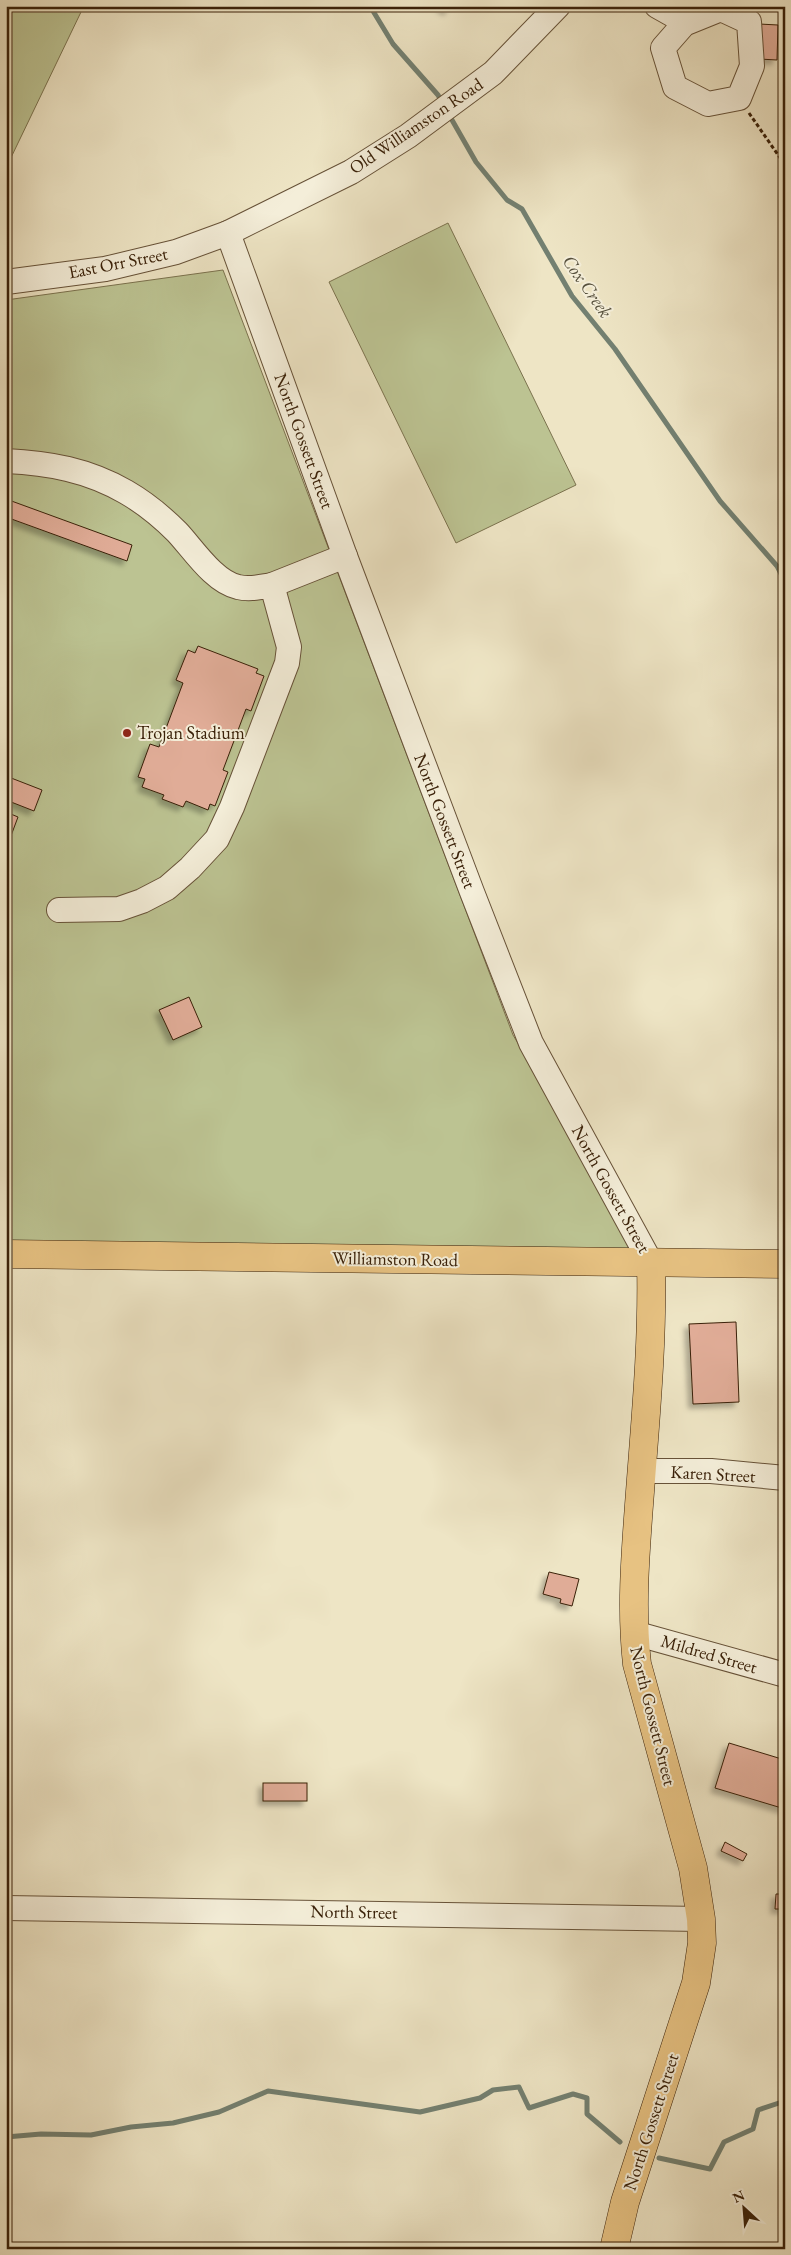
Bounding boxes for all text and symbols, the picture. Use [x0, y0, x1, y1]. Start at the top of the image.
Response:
street label: Old Williamston Road [344, 72, 488, 179]
street label: East Orr Street [66, 242, 170, 283]
water label: Cox Creek [557, 250, 619, 323]
street label: North Gossett Street [269, 370, 340, 512]
place label: Trojan Stadium [137, 721, 245, 744]
marker: Trojan Stadium [121, 727, 133, 739]
street label: North Gossett Street [409, 750, 482, 892]
street label: North Gossett Street [567, 1121, 656, 1257]
street label: Williamston Road [332, 1246, 459, 1271]
street label: Karen Street [670, 1460, 756, 1487]
street label: Mildred Street [658, 1629, 760, 1678]
street label: North Gossett Street [625, 1644, 682, 1788]
street label: North Street [310, 1899, 398, 1924]
street label: North Gossett Street [618, 2050, 684, 2193]
north arrow [718, 2182, 768, 2232]
text: N [729, 2185, 748, 2207]

